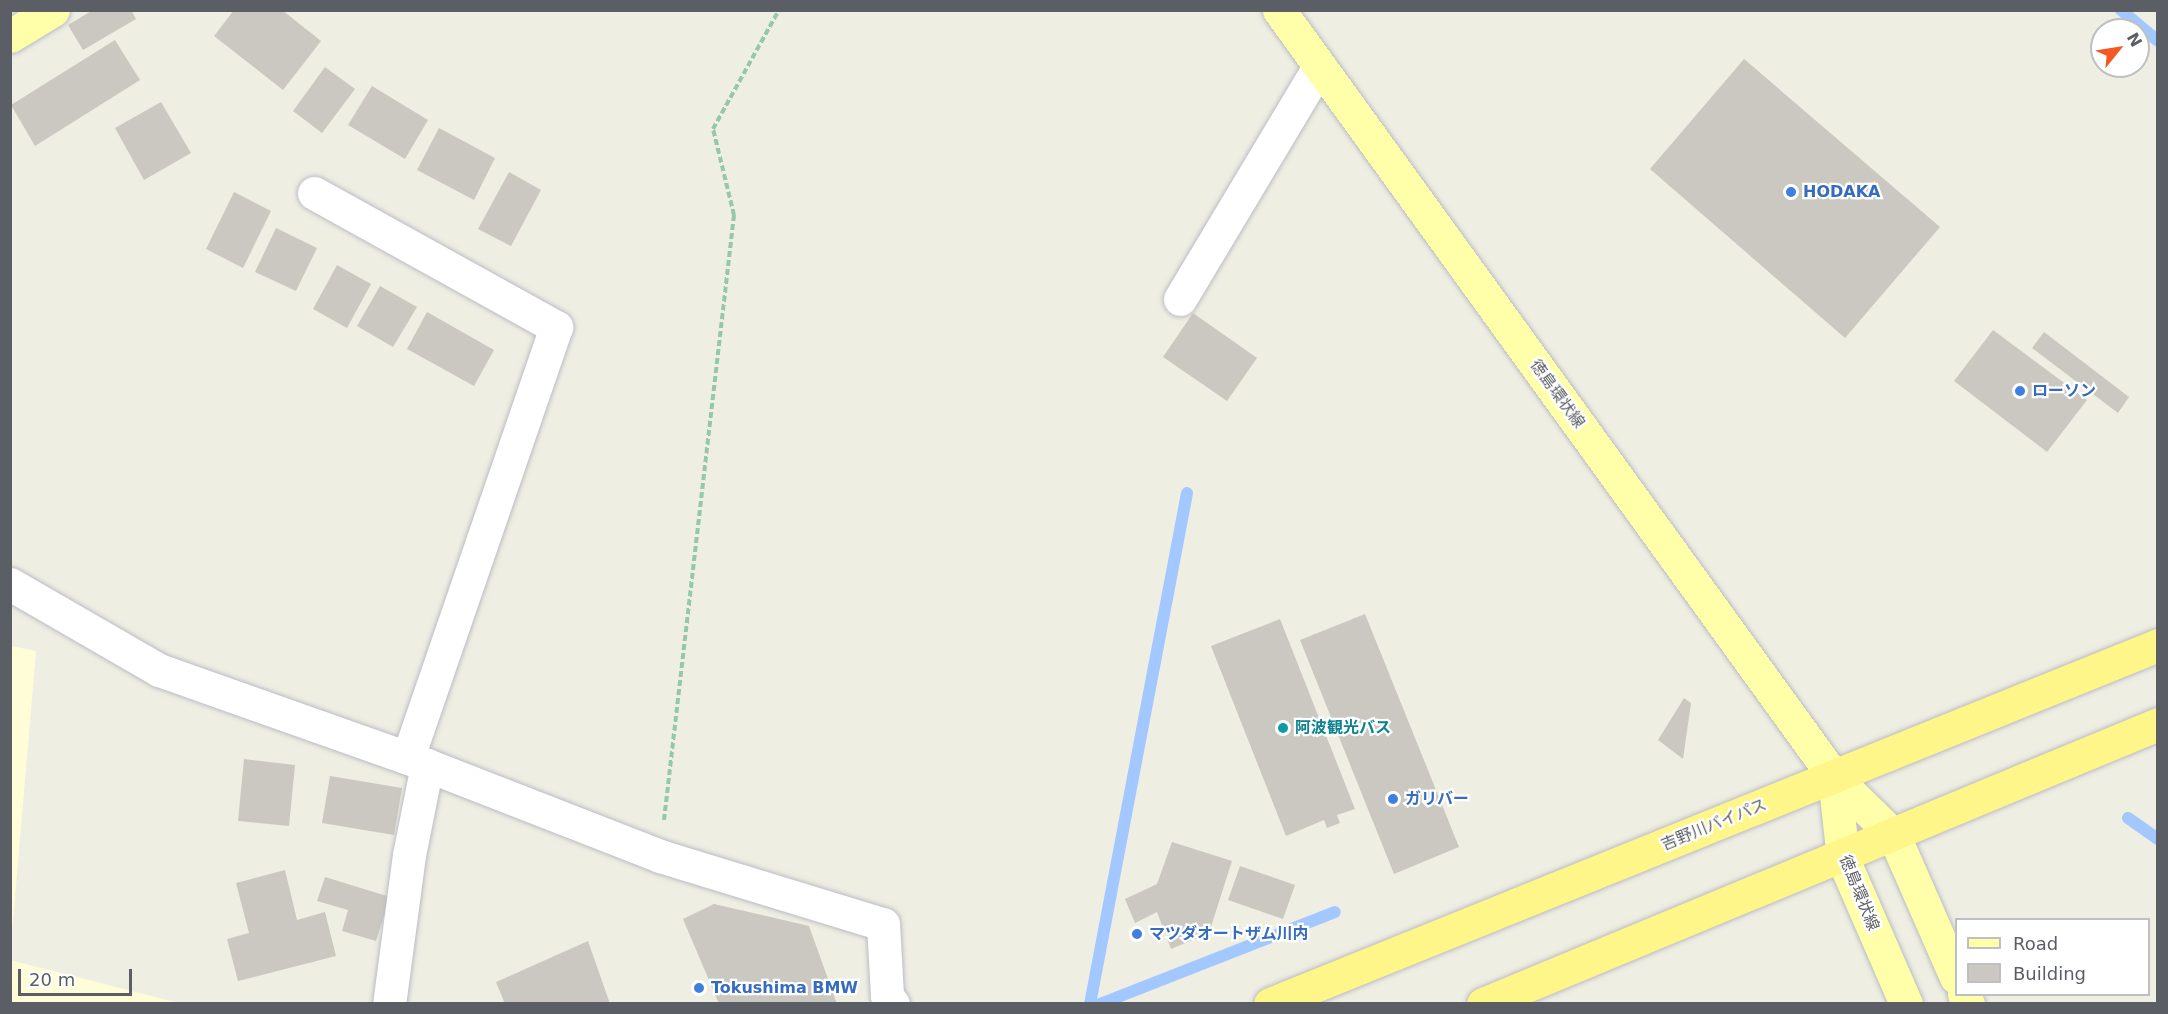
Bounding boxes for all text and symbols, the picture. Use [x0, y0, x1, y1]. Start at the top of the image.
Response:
north arrow [2090, 18, 2150, 78]
text: N [2123, 29, 2146, 50]
place label: HODAKA [1803, 182, 1880, 202]
marker: HODAKA [1784, 185, 1798, 199]
street label: 徳島環状線 [1526, 356, 1588, 432]
place label: ローソン [2032, 381, 2096, 401]
marker: ローソン [2013, 384, 2027, 398]
place label: 阿波観光バス [1295, 718, 1391, 738]
marker: 阿波観光バス [1276, 721, 1290, 735]
place label: ガリバー [1405, 789, 1469, 809]
marker: ガリバー [1386, 792, 1400, 806]
street label: 吉野川バイパス [1658, 795, 1770, 855]
street label: 徳島環状線 [1835, 852, 1883, 934]
legend [1955, 918, 2150, 996]
place label: マツダオートザム川内 [1149, 924, 1309, 944]
marker: マツダオートザム川内 [1130, 927, 1144, 941]
text: Road [2013, 933, 2058, 954]
scale bar [21, 957, 135, 995]
text: Building [2013, 963, 2086, 984]
text: 20 m [29, 969, 75, 990]
place label: Tokushima BMW [711, 978, 858, 998]
marker: Tokushima BMW [692, 981, 706, 995]

